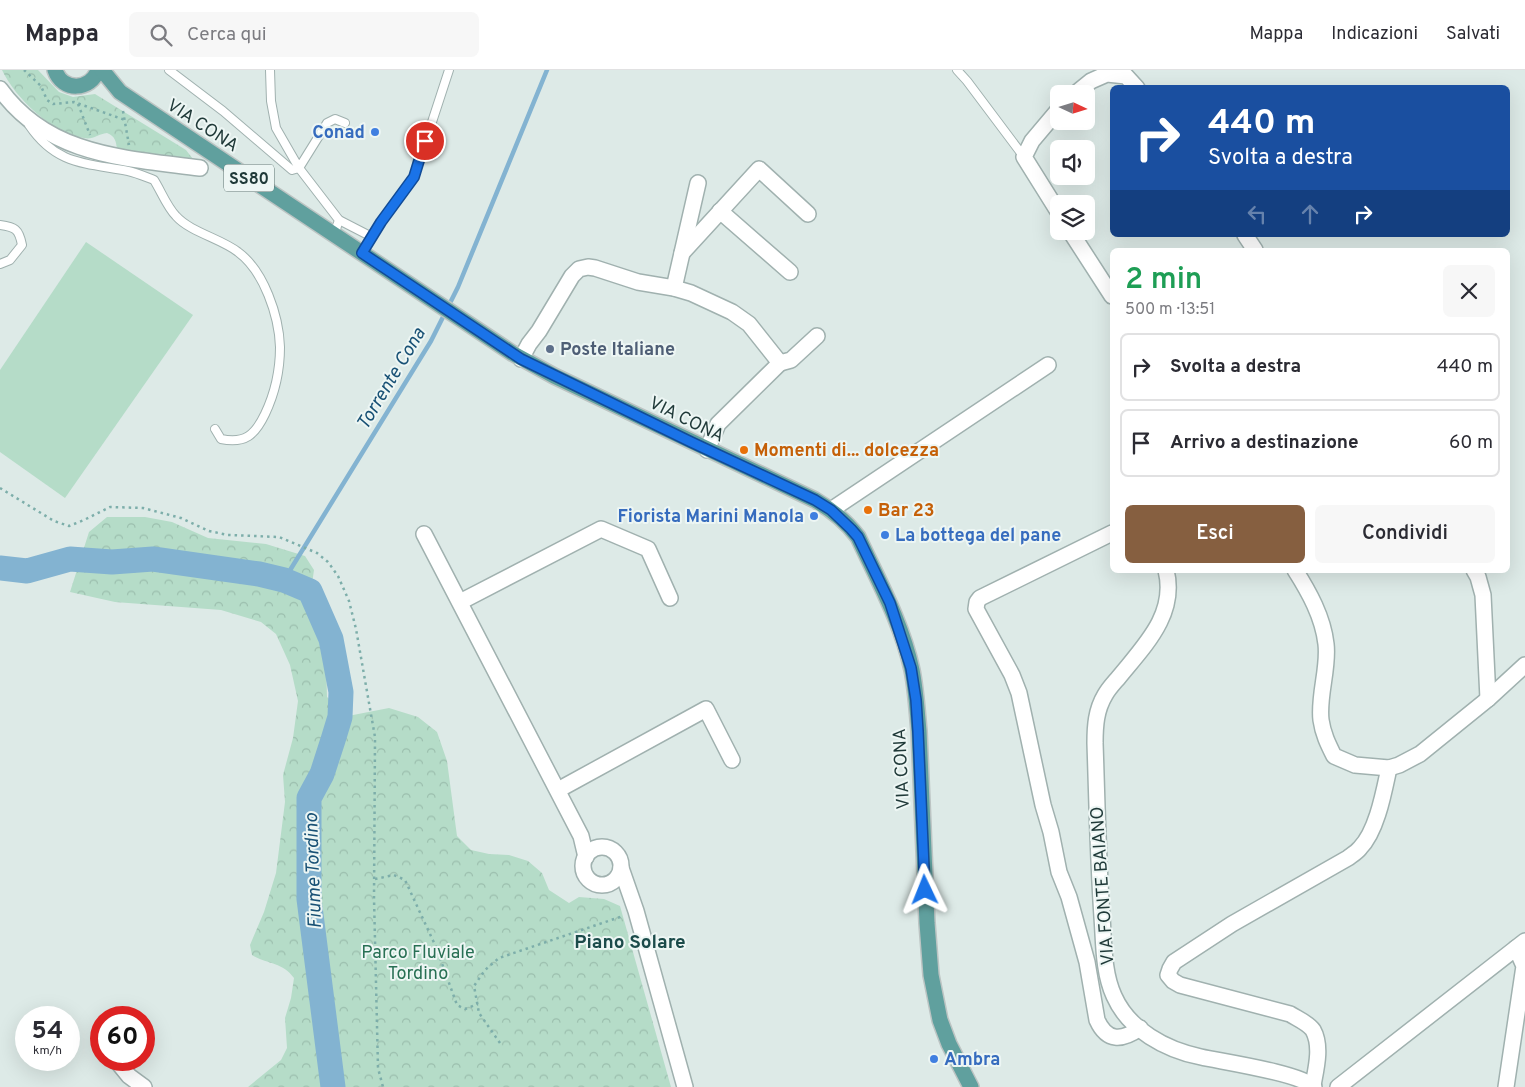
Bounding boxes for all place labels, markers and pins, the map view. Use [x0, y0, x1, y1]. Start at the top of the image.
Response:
pin [404, 120, 446, 162]
place label: Conad [312, 122, 365, 145]
marker: Conad [369, 126, 381, 138]
place label: Poste Italiane [560, 339, 675, 362]
marker: Poste Italiane [544, 343, 556, 355]
place label: Momenti di... dolcezza [754, 440, 939, 463]
marker: Momenti di... dolcezza [738, 444, 750, 456]
place label: Bar 23 [878, 500, 935, 523]
marker: Bar 23 [862, 504, 874, 516]
place label: Fiorista Marini Manola [618, 506, 804, 529]
marker: Fiorista Marini Manola [808, 510, 820, 522]
place label: La bottega del pane [895, 525, 1061, 548]
marker: La bottega del pane [879, 529, 891, 541]
place label: Ambra [944, 1049, 1000, 1072]
marker: Ambra [928, 1053, 940, 1065]

